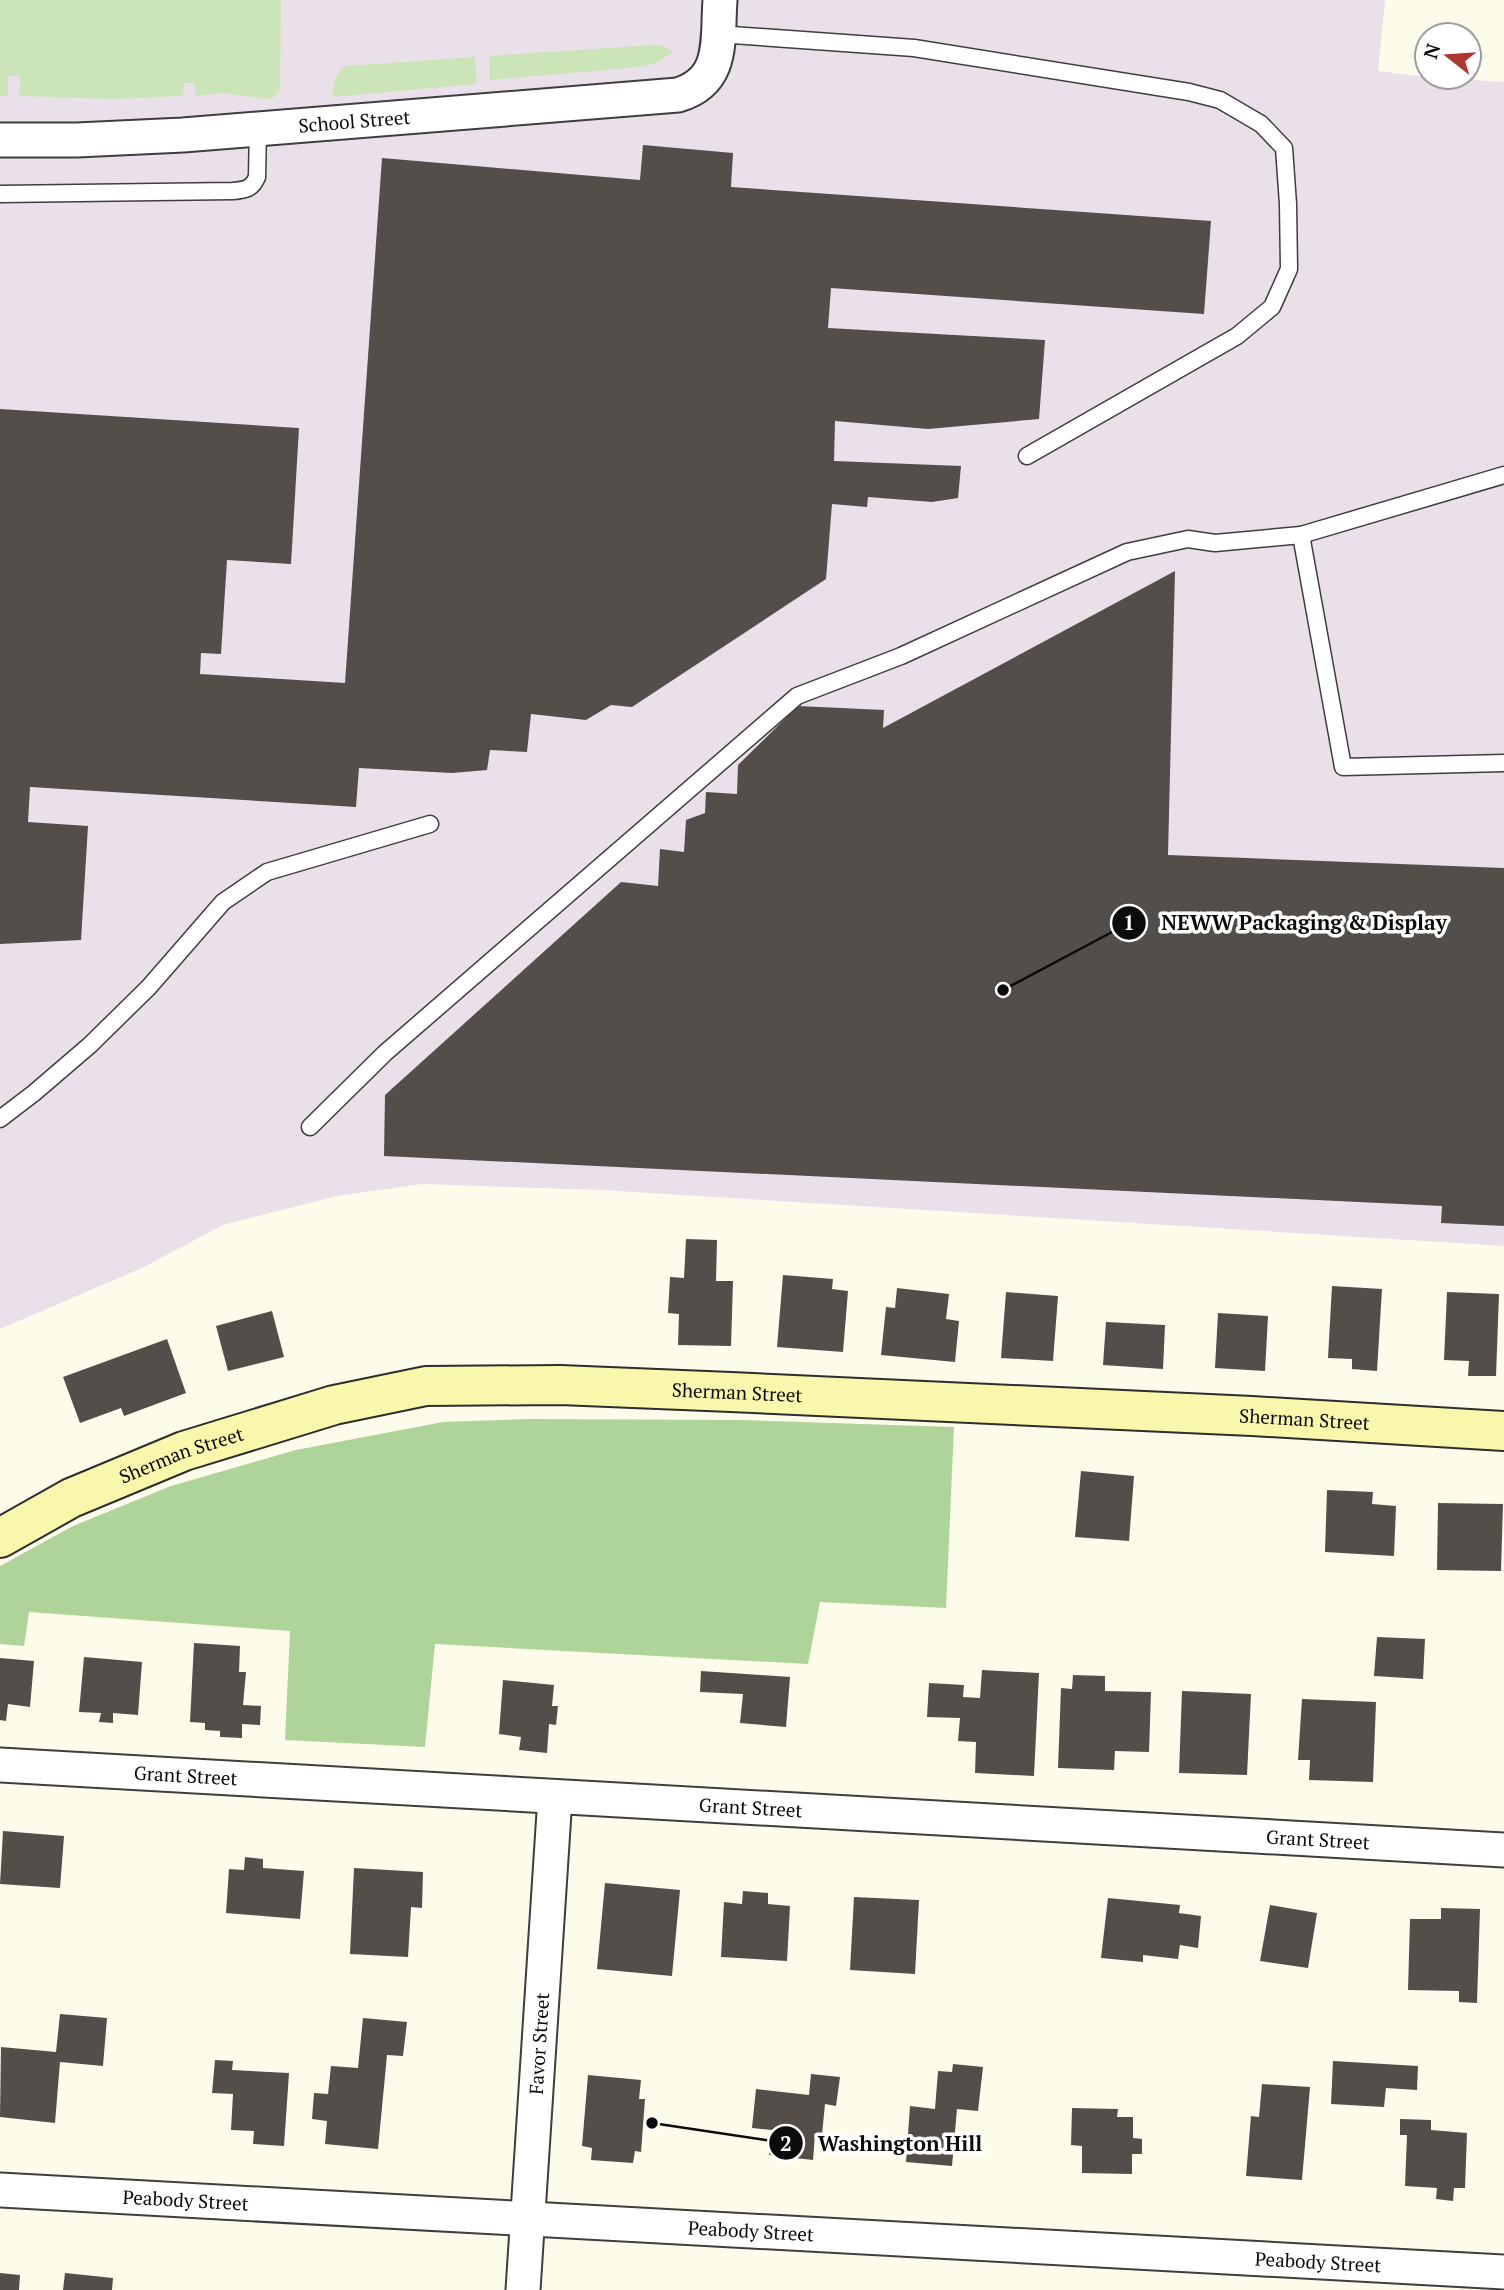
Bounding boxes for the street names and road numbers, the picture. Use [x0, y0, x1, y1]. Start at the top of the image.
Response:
street label: School Street [297, 104, 411, 138]
street label: Sherman Street [671, 1377, 803, 1407]
street label: Sherman Street [1239, 1402, 1371, 1435]
street label: Sherman Street [115, 1421, 246, 1489]
street label: Grant Street [133, 1760, 238, 1790]
street label: Grant Street [698, 1792, 803, 1822]
street label: Grant Street [1265, 1824, 1370, 1854]
street label: Favor Street [523, 1992, 554, 2095]
street label: Peabody Street [122, 2184, 250, 2216]
street label: Peabody Street [687, 2215, 815, 2246]
street label: Peabody Street [1254, 2245, 1382, 2277]

